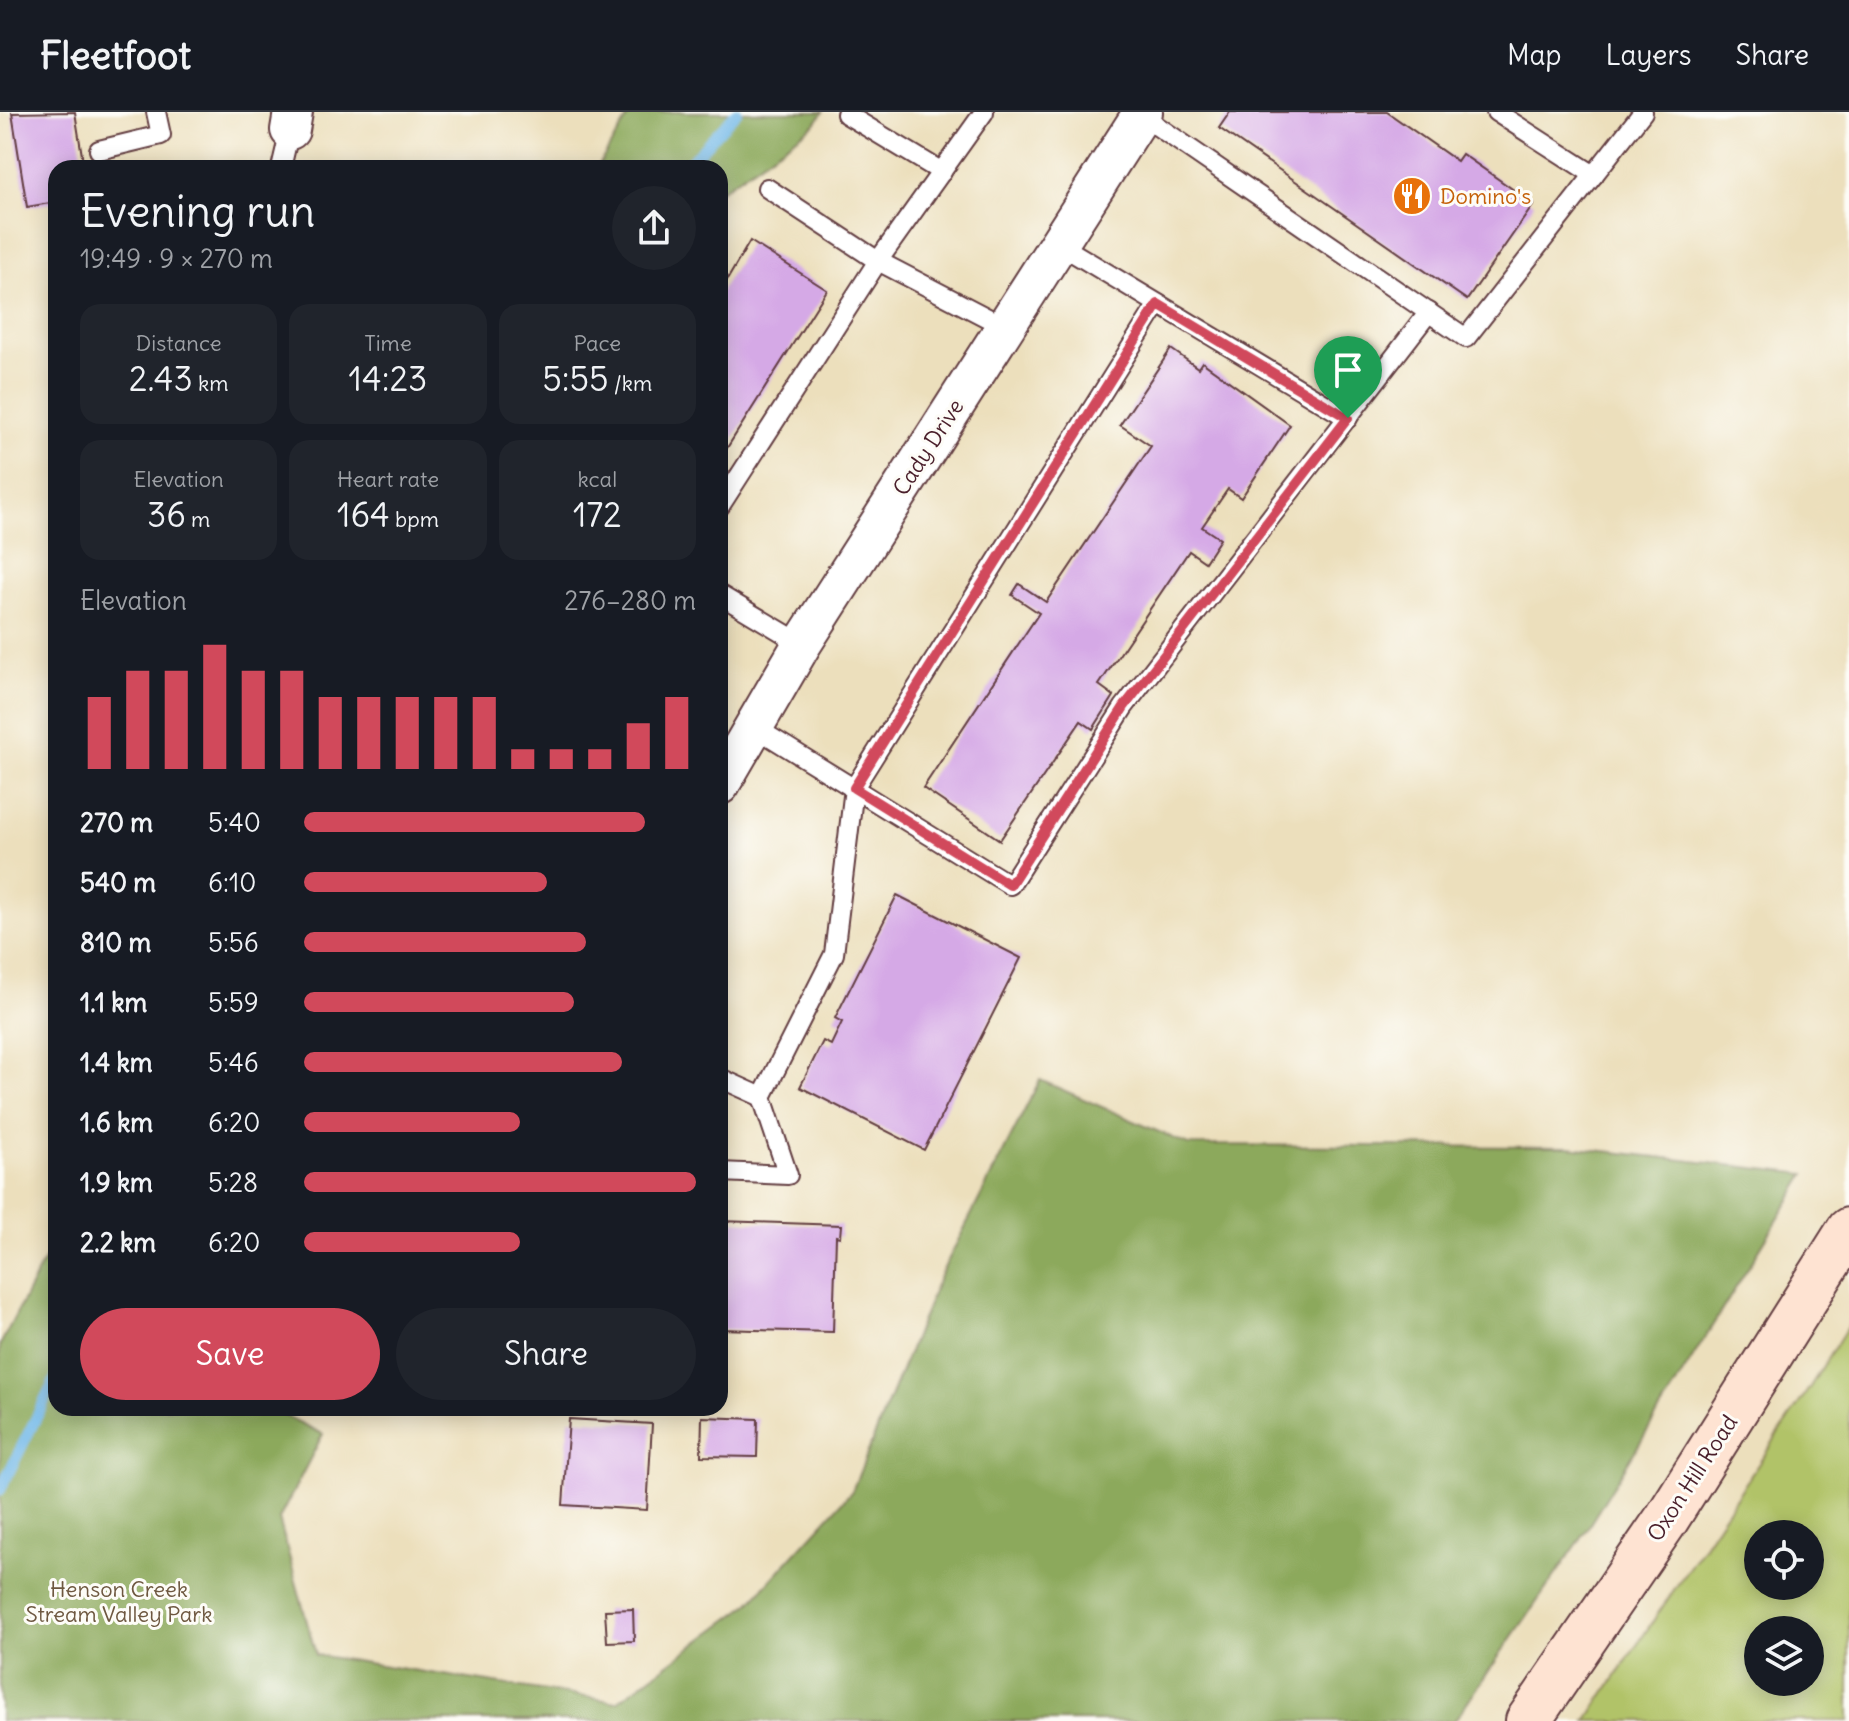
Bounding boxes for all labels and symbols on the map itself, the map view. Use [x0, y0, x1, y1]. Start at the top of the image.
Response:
restaurant icon: Domino's [1391, 175, 1433, 217]
place label: Domino's [1440, 182, 1531, 210]
pin [1314, 336, 1382, 418]
street label: Cady Drive [886, 393, 970, 501]
street label: Oxon Hill Road [1641, 1409, 1743, 1547]
park label: Henson Creek Stream Valley Park [26, 1575, 212, 1628]

